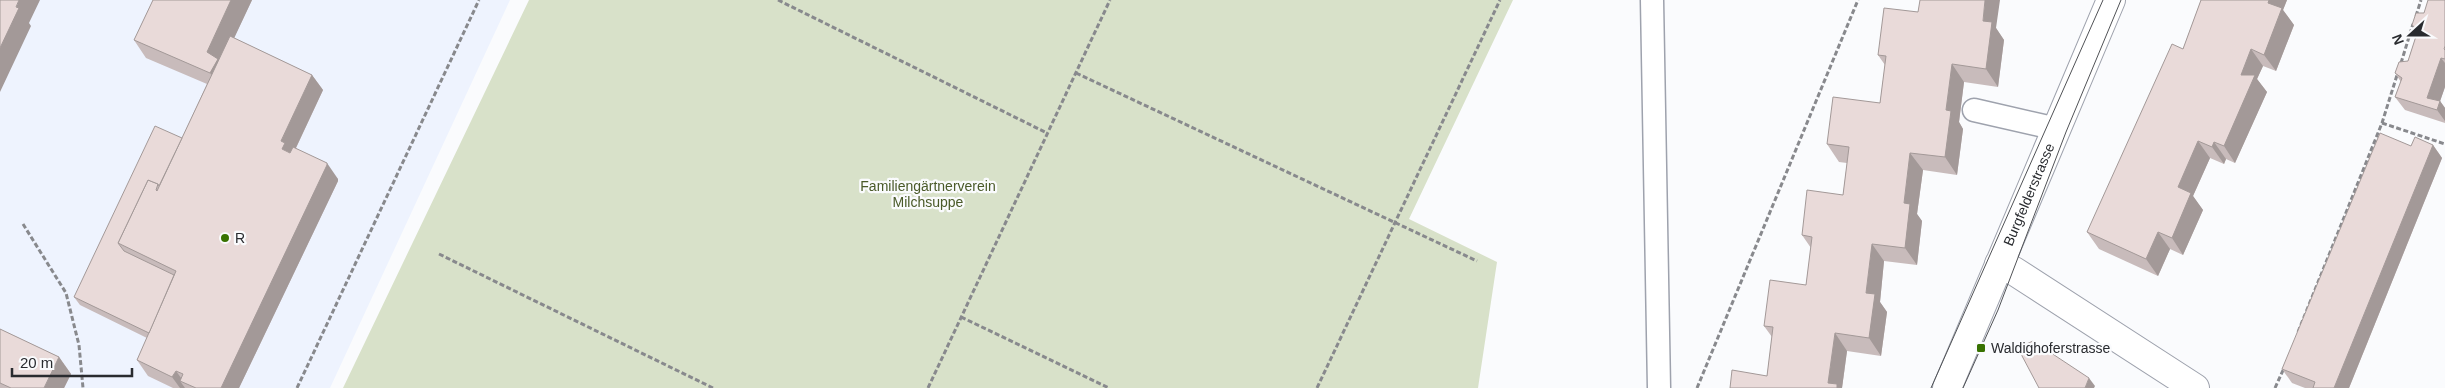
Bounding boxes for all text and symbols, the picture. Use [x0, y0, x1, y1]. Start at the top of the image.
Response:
north arrow [2385, 10, 2435, 60]
text: N [2389, 32, 2407, 47]
street label: Burgfelderstrasse [2000, 141, 2058, 248]
park label: Familiengärtnerverein Milchsuppe [860, 178, 996, 210]
place label: R [235, 230, 245, 246]
marker: R [219, 232, 231, 244]
place label: Waldighoferstrasse [1991, 340, 2111, 356]
marker: Waldighoferstrasse [1975, 342, 1987, 354]
scale bar [12, 346, 132, 378]
text: 20 m [20, 354, 53, 371]

